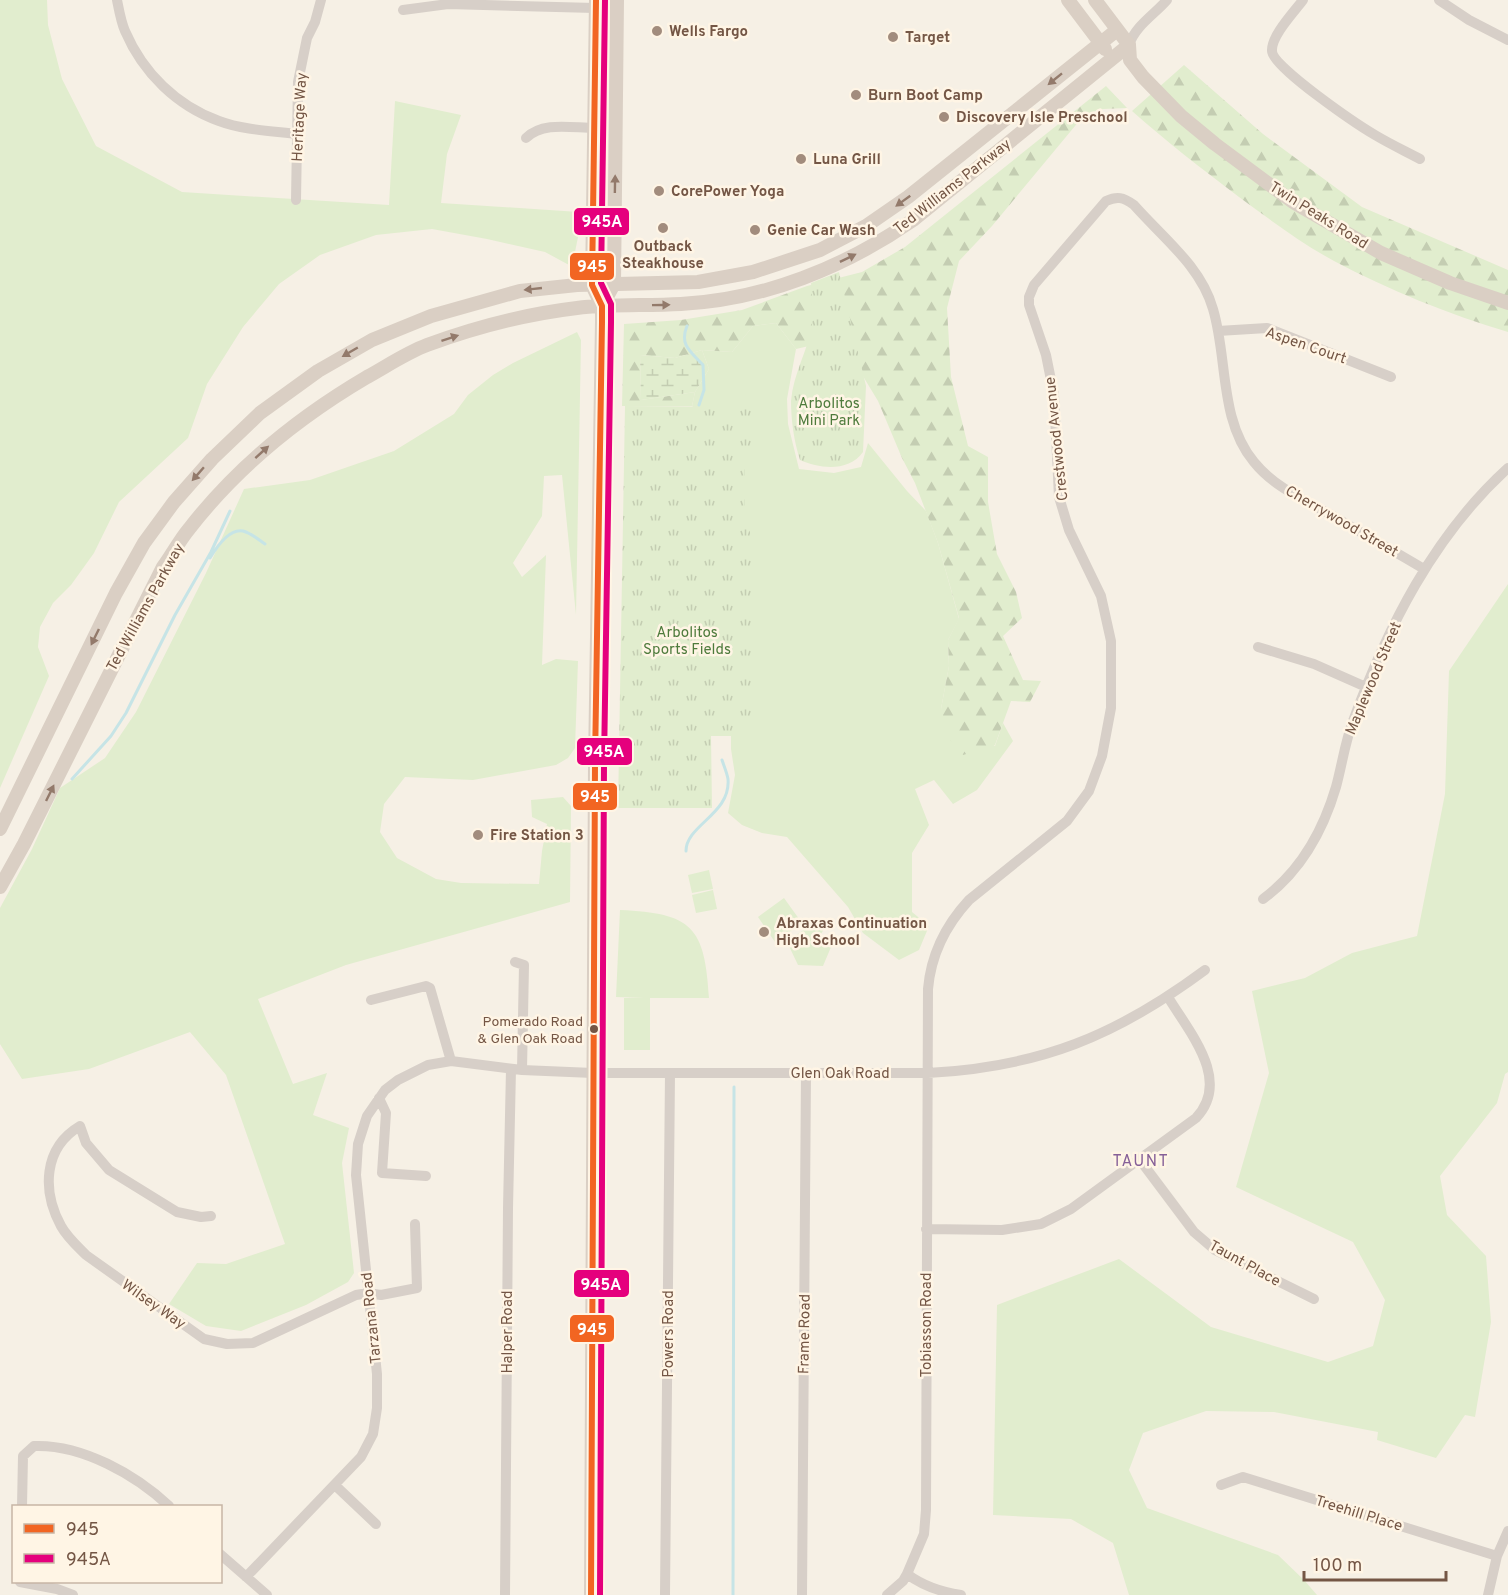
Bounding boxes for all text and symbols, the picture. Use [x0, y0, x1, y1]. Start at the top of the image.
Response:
place label: Wells Fargo [669, 23, 748, 42]
marker: Wells Fargo [650, 24, 664, 38]
place label: Target [905, 29, 950, 48]
marker: Target [886, 30, 900, 44]
street label: Heritage Way [289, 72, 312, 162]
one-way arrow [1047, 73, 1063, 86]
place label: Burn Boot Camp [868, 87, 983, 106]
marker: Burn Boot Camp [849, 88, 863, 102]
place label: Discovery Isle Preschool [956, 109, 1128, 128]
marker: Discovery Isle Preschool [937, 110, 951, 124]
street label: Ted Williams Parkway [890, 135, 1016, 239]
place label: Luna Grill [813, 151, 881, 170]
marker: Luna Grill [794, 152, 808, 166]
one-way arrow [610, 174, 619, 193]
street label: Twin Peaks Road [1265, 178, 1371, 254]
place label: CorePower Yoga [671, 183, 784, 202]
marker: CorePower Yoga [652, 184, 666, 198]
one-way arrow [895, 195, 910, 207]
line badge: 945A [573, 207, 630, 236]
text: 945A [581, 213, 623, 233]
marker: Outback Steakhouse [656, 221, 670, 235]
place label: Genie Car Wash [767, 222, 876, 241]
marker: Genie Car Wash [748, 223, 762, 237]
place label: Outback Steakhouse [622, 238, 704, 274]
line badge: 945 [569, 252, 615, 281]
one-way arrow [840, 254, 857, 263]
text: 945 [577, 258, 607, 278]
one-way arrow [524, 284, 543, 294]
one-way arrow [651, 300, 670, 310]
street label: Aspen Court [1262, 324, 1349, 369]
one-way arrow [441, 333, 459, 342]
one-way arrow [342, 347, 358, 358]
street label: Crestwood Avenue [1042, 376, 1073, 502]
park label: Arbolitos Mini Park [798, 395, 860, 431]
one-way arrow [254, 446, 269, 459]
one-way arrow [192, 466, 205, 481]
street label: Cherrywood Street [1281, 482, 1401, 562]
street label: Ted Williams Parkway [103, 540, 190, 675]
street label: Maplewood Street [1342, 619, 1407, 738]
park label: Arbolitos Sports Fields [643, 624, 731, 660]
one-way arrow [90, 629, 99, 646]
line badge: 945A [576, 737, 633, 766]
text: 945A [583, 743, 625, 763]
line badge: 945 [572, 782, 618, 811]
one-way arrow [45, 784, 54, 801]
text: 945 [580, 788, 610, 808]
place label: Fire Station 3 [490, 827, 584, 846]
marker: Fire Station 3 [471, 828, 485, 842]
place label: Abraxas Continuation High School [776, 915, 927, 951]
marker: Abraxas Continuation High School [757, 925, 771, 939]
place label: Pomerado Road & Glen Oak Road [478, 1014, 583, 1048]
marker: Pomerado Road & Glen Oak Road [588, 1023, 600, 1035]
street label: Glen Oak Road [790, 1065, 890, 1084]
district label: TAUNT [1113, 1152, 1169, 1172]
street label: Taunt Place [1205, 1237, 1283, 1292]
line badge: 945A [573, 1269, 630, 1298]
street label: Tarzana Road [358, 1271, 387, 1365]
street label: Tobiasson Road [918, 1273, 937, 1377]
street label: Wilsey Way [117, 1276, 189, 1334]
text: 945A [580, 1276, 622, 1296]
street label: Powers Road [660, 1290, 679, 1378]
street label: Halper Road [499, 1291, 518, 1373]
street label: Frame Road [795, 1294, 816, 1374]
line badge: 945 [569, 1314, 615, 1343]
text: 945 [577, 1321, 607, 1341]
street label: Treehill Place [1313, 1492, 1404, 1537]
legend [12, 1505, 222, 1583]
text: 945 [66, 1519, 99, 1542]
scale bar [1304, 1544, 1446, 1582]
text: 945A [66, 1549, 111, 1572]
text: 100 m [1313, 1555, 1362, 1578]

